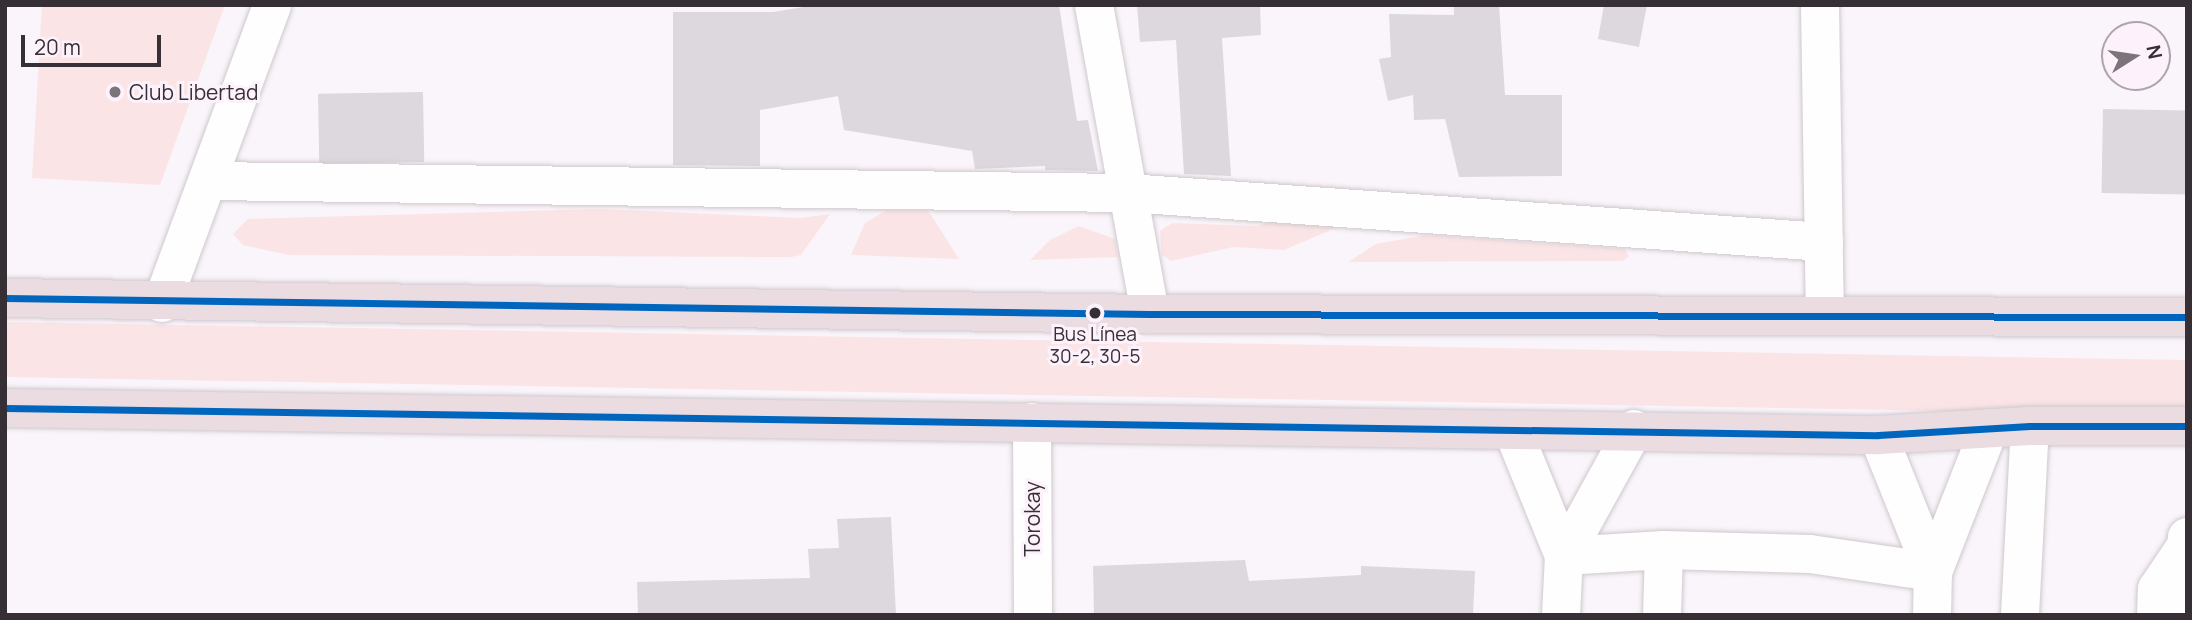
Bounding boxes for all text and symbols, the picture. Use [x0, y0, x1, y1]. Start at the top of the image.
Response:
scale bar [24, 21, 164, 65]
north arrow [2101, 21, 2171, 91]
text: 20 m [34, 33, 81, 61]
text: N [2140, 43, 2169, 61]
place label: Club Libertad [129, 79, 258, 105]
marker: Club Libertad [107, 84, 123, 100]
marker: Bus Línea 30-2, 30-5 [1088, 306, 1102, 320]
place label: Bus Línea 30-2, 30-5 [1050, 324, 1140, 368]
street label: Torokay [1019, 481, 1045, 557]

